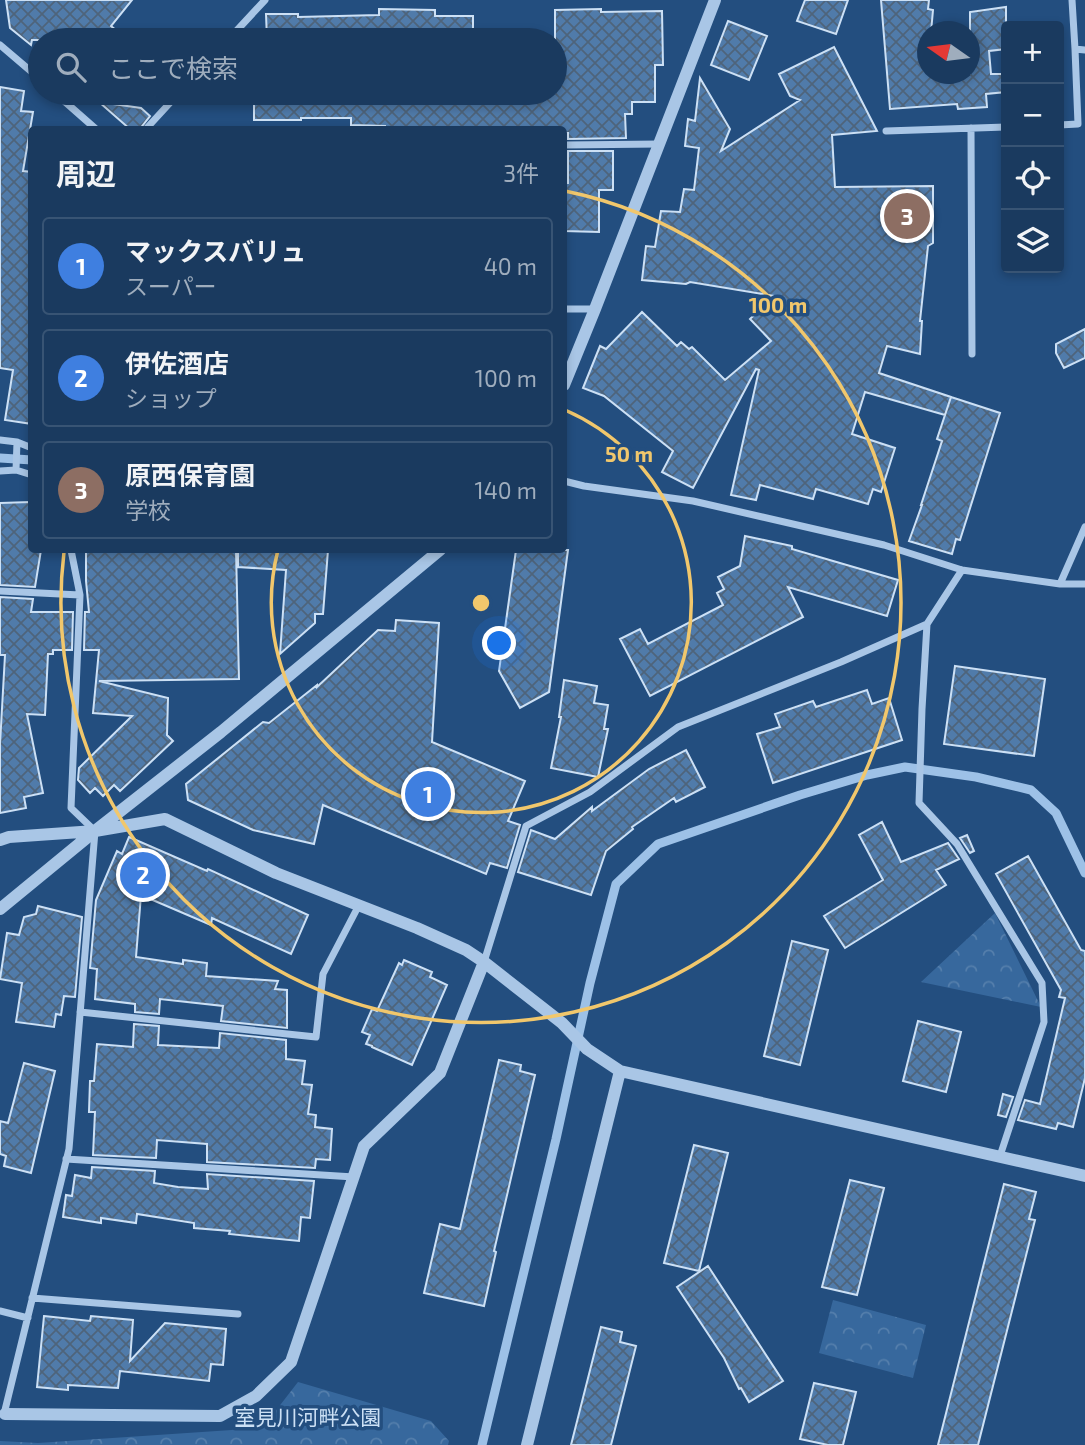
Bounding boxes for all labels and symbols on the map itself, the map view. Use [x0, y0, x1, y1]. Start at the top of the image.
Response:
north arrow [917, 21, 980, 84]
pin: 3 [884, 190, 930, 242]
text: 100 m [749, 292, 807, 317]
text: 50 m [605, 441, 653, 466]
centre of rings [469, 591, 493, 615]
your location [482, 626, 516, 660]
pin: 1 [405, 768, 451, 820]
pin: 2 [120, 849, 166, 901]
park label: 室見川河畔公園 [235, 1404, 382, 1429]

